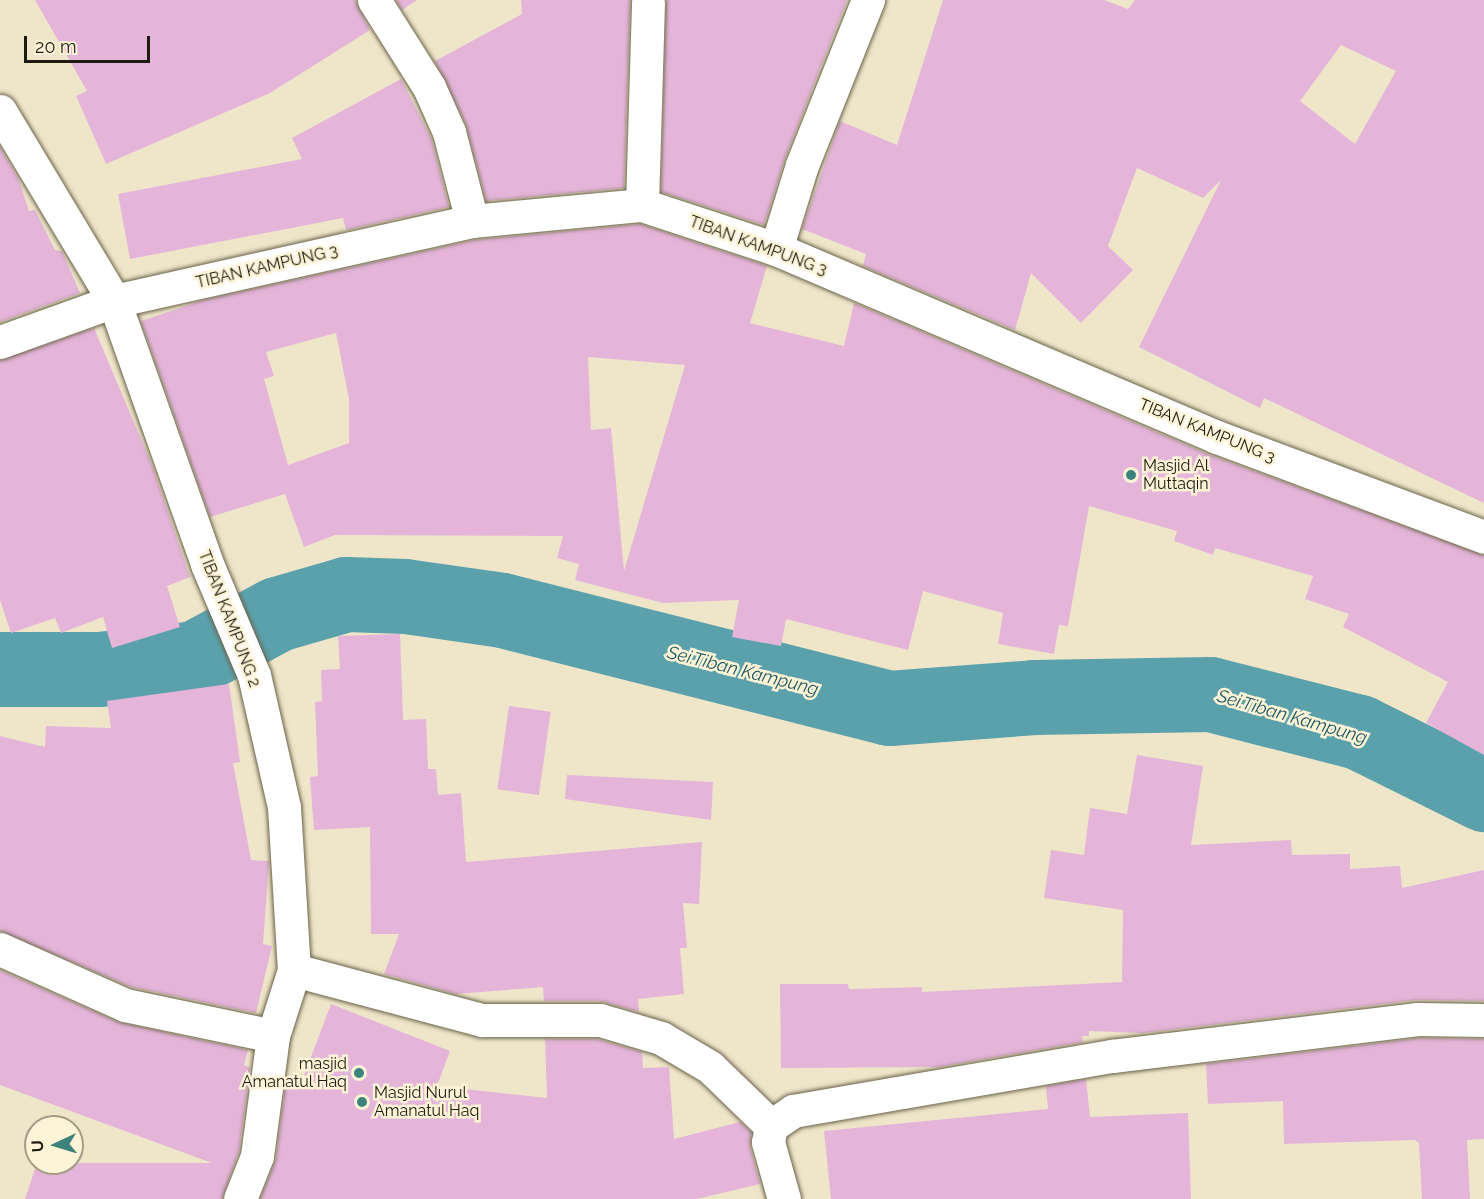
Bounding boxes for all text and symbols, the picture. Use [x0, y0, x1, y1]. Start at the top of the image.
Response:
scale bar [27, 24, 153, 62]
text: 20 m [35, 36, 77, 57]
street label: TIBAN KAMPUNG 3 [687, 212, 829, 280]
street label: TIBAN KAMPUNG 3 [194, 241, 340, 293]
street label: TIBAN KAMPUNG 3 [1136, 395, 1278, 467]
place label: Masjid Al Muttaqin [1143, 456, 1210, 494]
marker: Masjid Al Muttaqin [1124, 468, 1138, 482]
street label: TIBAN KAMPUNG 2 [194, 548, 264, 690]
water label: Sei.Tiban Kampung [665, 642, 821, 700]
water label: Sei.Tiban Kampung [1214, 685, 1370, 749]
place label: masjid Amanatul Haq [241, 1054, 347, 1092]
marker: masjid Amanatul Haq [352, 1066, 366, 1080]
place label: Masjid Nurul Amanatul Haq [374, 1083, 480, 1121]
marker: Masjid Nurul Amanatul Haq [355, 1095, 369, 1109]
north arrow [24, 1115, 84, 1175]
text: U [28, 1140, 47, 1153]

